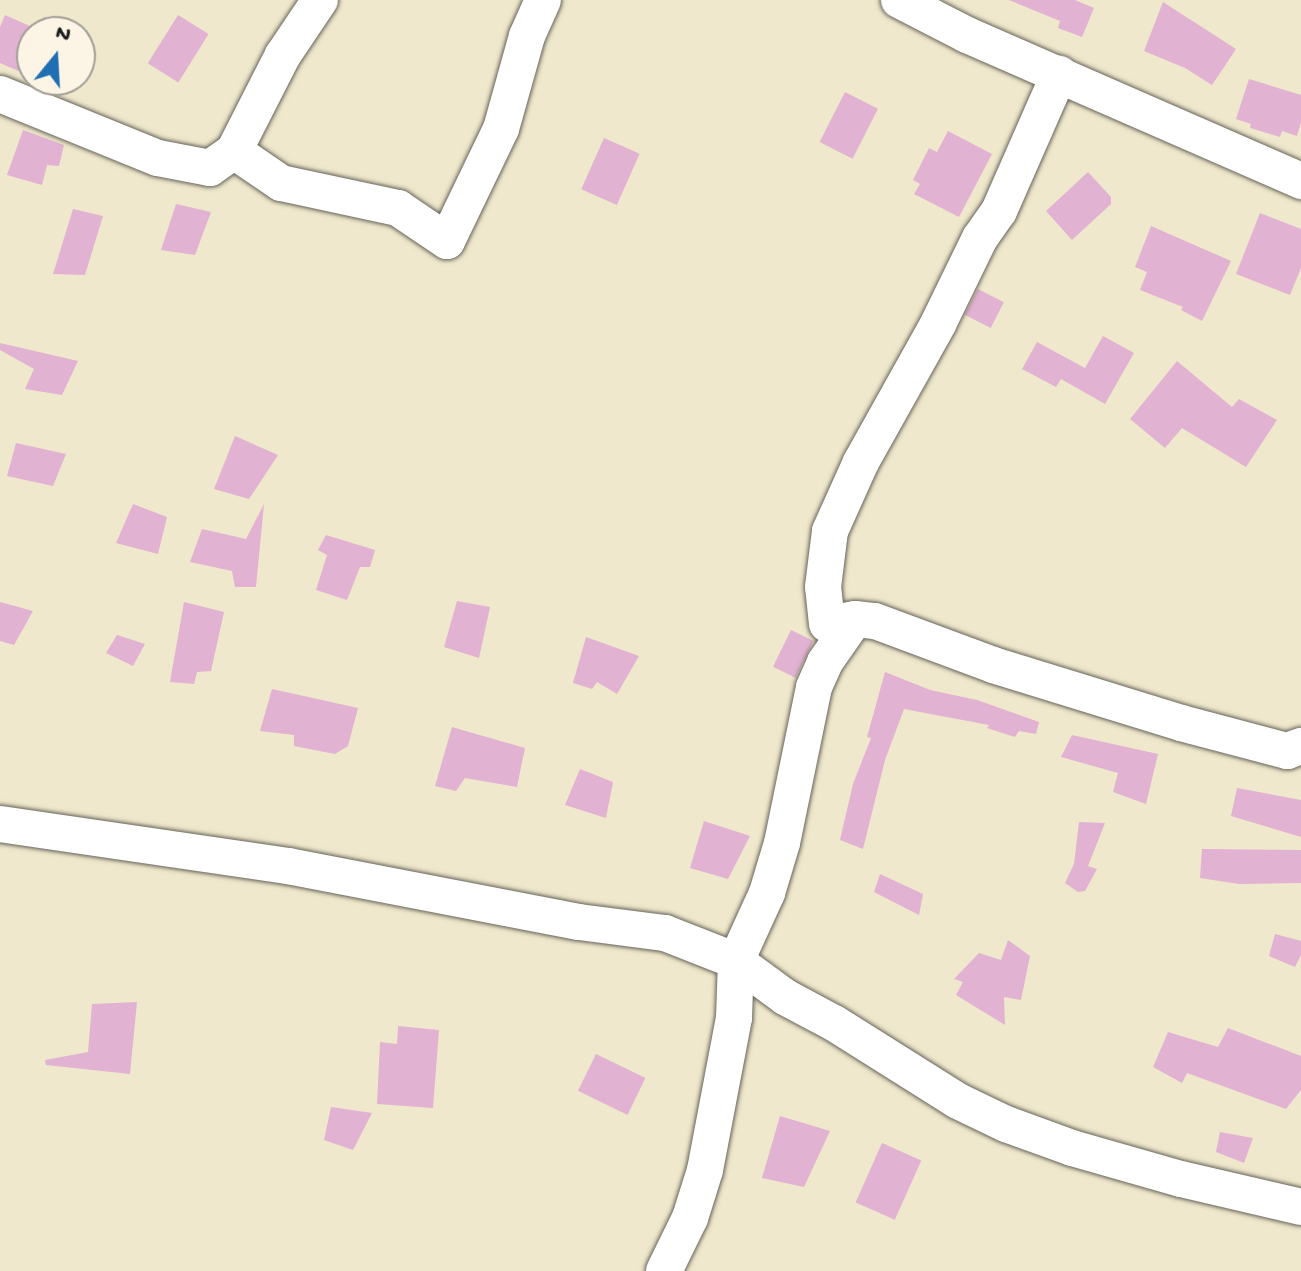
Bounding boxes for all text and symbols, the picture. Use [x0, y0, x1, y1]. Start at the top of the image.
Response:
north arrow [16, 16, 96, 96]
text: N [52, 20, 74, 50]

